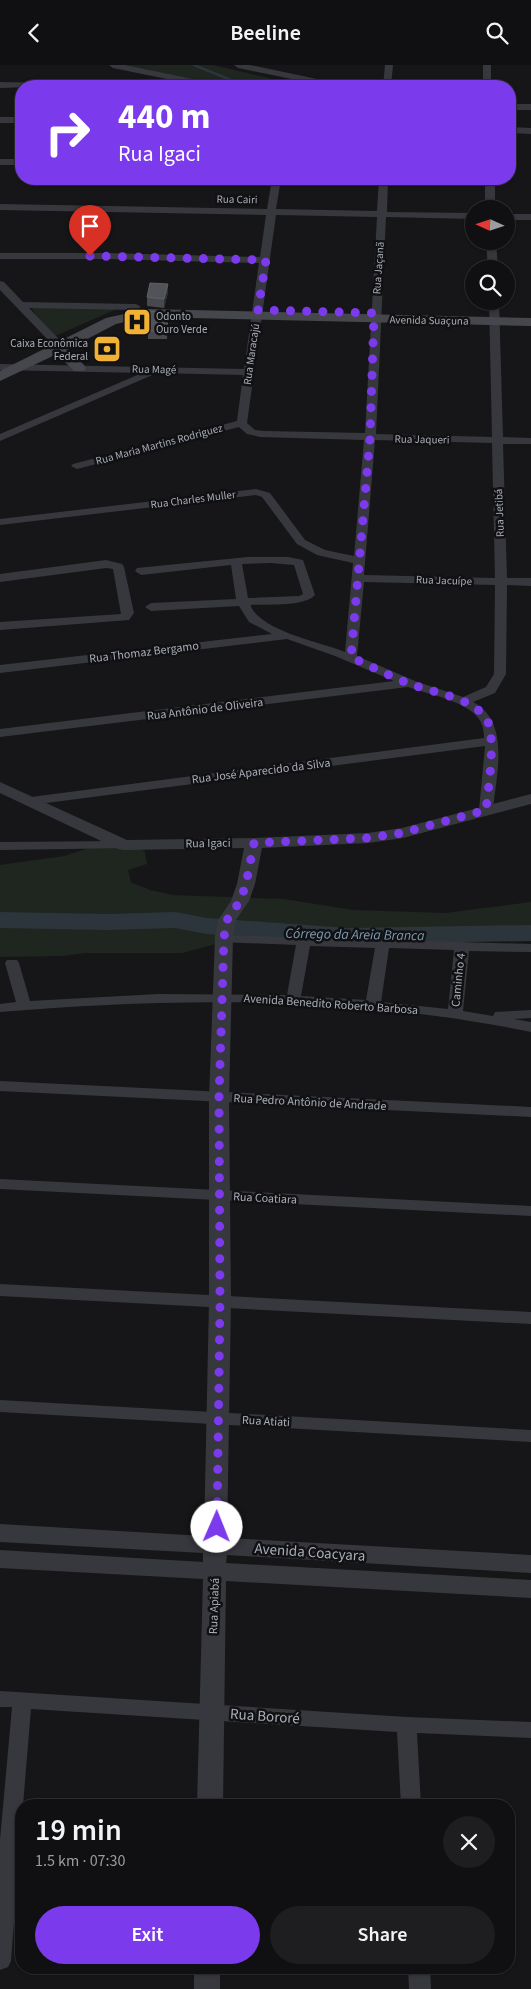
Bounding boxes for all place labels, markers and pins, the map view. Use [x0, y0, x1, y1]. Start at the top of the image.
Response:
pin [69, 205, 111, 256]
hospital icon: Odonto Ouro Verde [122, 307, 152, 337]
place label: Odonto Ouro Verde [156, 309, 208, 337]
bank icon: Caixa Econômica Federal [92, 334, 122, 364]
place label: Caixa Econômica Federal [10, 336, 88, 364]

